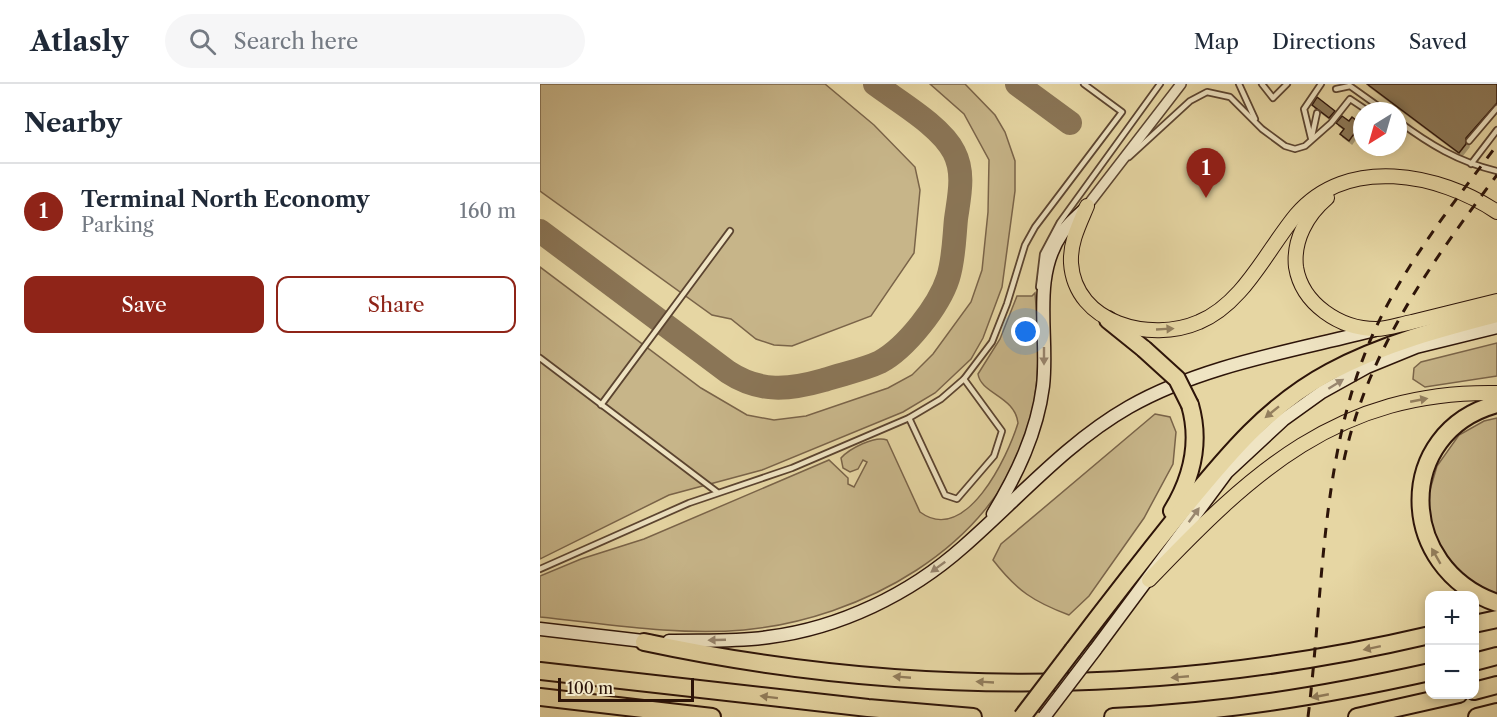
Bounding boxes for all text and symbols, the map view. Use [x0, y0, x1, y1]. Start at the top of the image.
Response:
search box [165, 14, 585, 68]
text: Atlasly [30, 24, 129, 58]
icon: search [186, 25, 219, 58]
text: Search here [234, 28, 358, 55]
text: Map [1194, 29, 1239, 54]
text: Directions [1272, 29, 1376, 54]
text: Saved [1409, 29, 1467, 54]
north arrow [1353, 102, 1407, 156]
text: Nearby [24, 107, 122, 139]
pin: 1 [1186, 148, 1226, 198]
text: Terminal North Economy [81, 186, 370, 213]
text: 1 [39, 199, 48, 223]
text: 160 m [459, 199, 516, 223]
text: Parking [81, 213, 154, 237]
button: Save [24, 276, 264, 333]
button: Share [276, 276, 516, 333]
your location [1011, 317, 1040, 346]
one-way arrow [1156, 325, 1175, 334]
one-way arrow [1039, 347, 1049, 366]
one-way arrow [1328, 378, 1344, 389]
one-way arrow [1410, 395, 1429, 404]
one-way arrow [1264, 405, 1280, 418]
one-way arrow [1188, 508, 1200, 524]
one-way arrow [1430, 548, 1441, 564]
one-way arrow [931, 561, 947, 573]
map controls [1425, 591, 1479, 699]
button: + [1425, 591, 1479, 645]
one-way arrow [708, 635, 727, 645]
one-way arrow [1363, 644, 1382, 653]
button: − [1425, 645, 1479, 699]
one-way arrow [892, 672, 911, 682]
one-way arrow [1170, 672, 1189, 682]
scale bar [558, 675, 694, 702]
one-way arrow [976, 677, 995, 687]
text: 100 m [567, 678, 613, 698]
one-way arrow [759, 692, 778, 702]
one-way arrow [1310, 692, 1329, 701]

